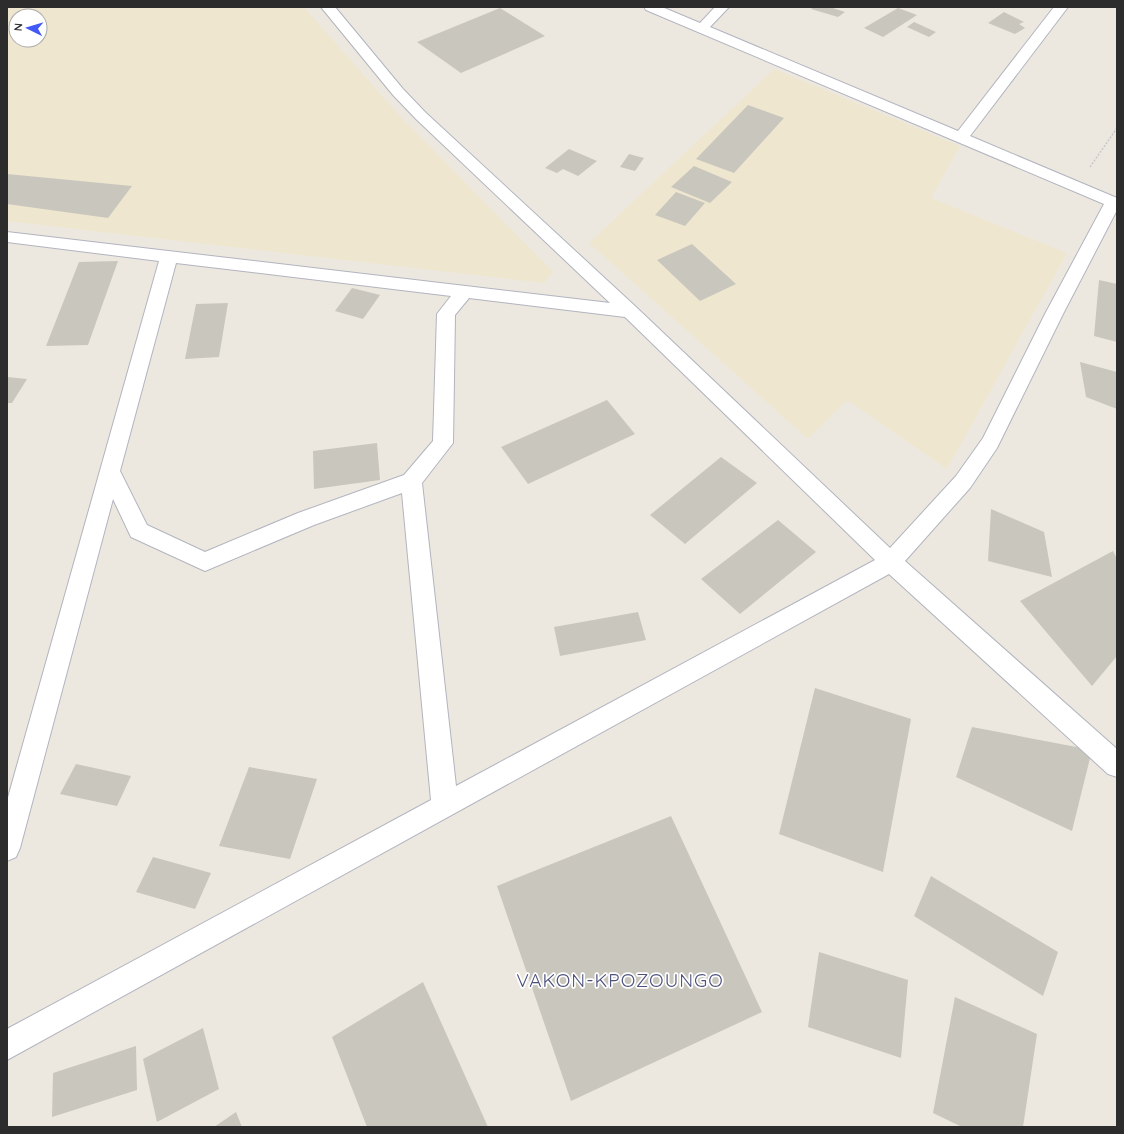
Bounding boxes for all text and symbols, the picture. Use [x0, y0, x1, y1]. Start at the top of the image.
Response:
north arrow [8, 8, 48, 48]
text: N [11, 22, 25, 32]
district label: VAKON-KPOZOUNGO [516, 968, 724, 992]

